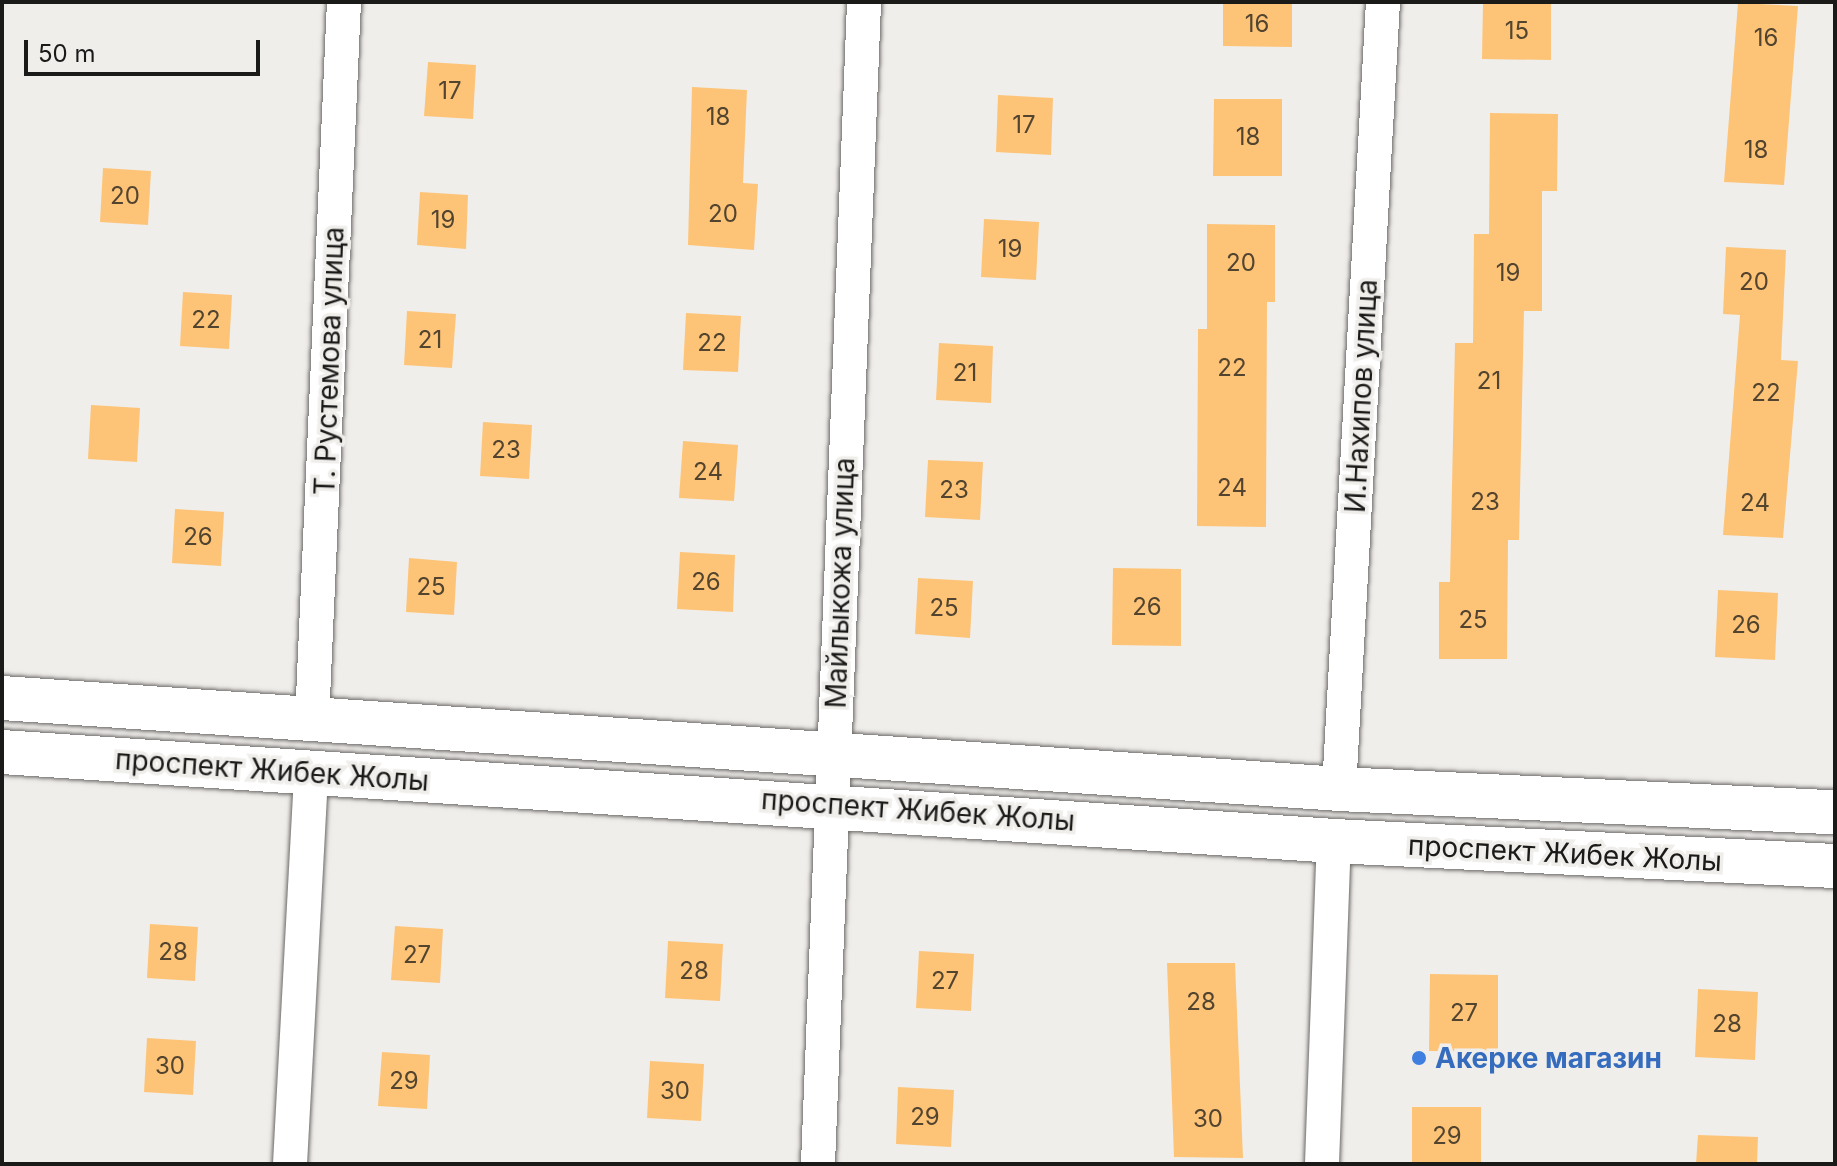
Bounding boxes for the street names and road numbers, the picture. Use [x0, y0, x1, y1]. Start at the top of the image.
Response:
street label: Т. Рустемова улица [308, 226, 350, 496]
street label: И.Нахипов улица [1338, 278, 1384, 514]
street label: Майлыкожа улица [819, 457, 861, 709]
street label: проспект Жибек Жолы [114, 742, 430, 798]
street label: проспект Жибек Жолы [760, 782, 1076, 838]
street label: проспект Жибек Жолы [1407, 828, 1723, 878]

